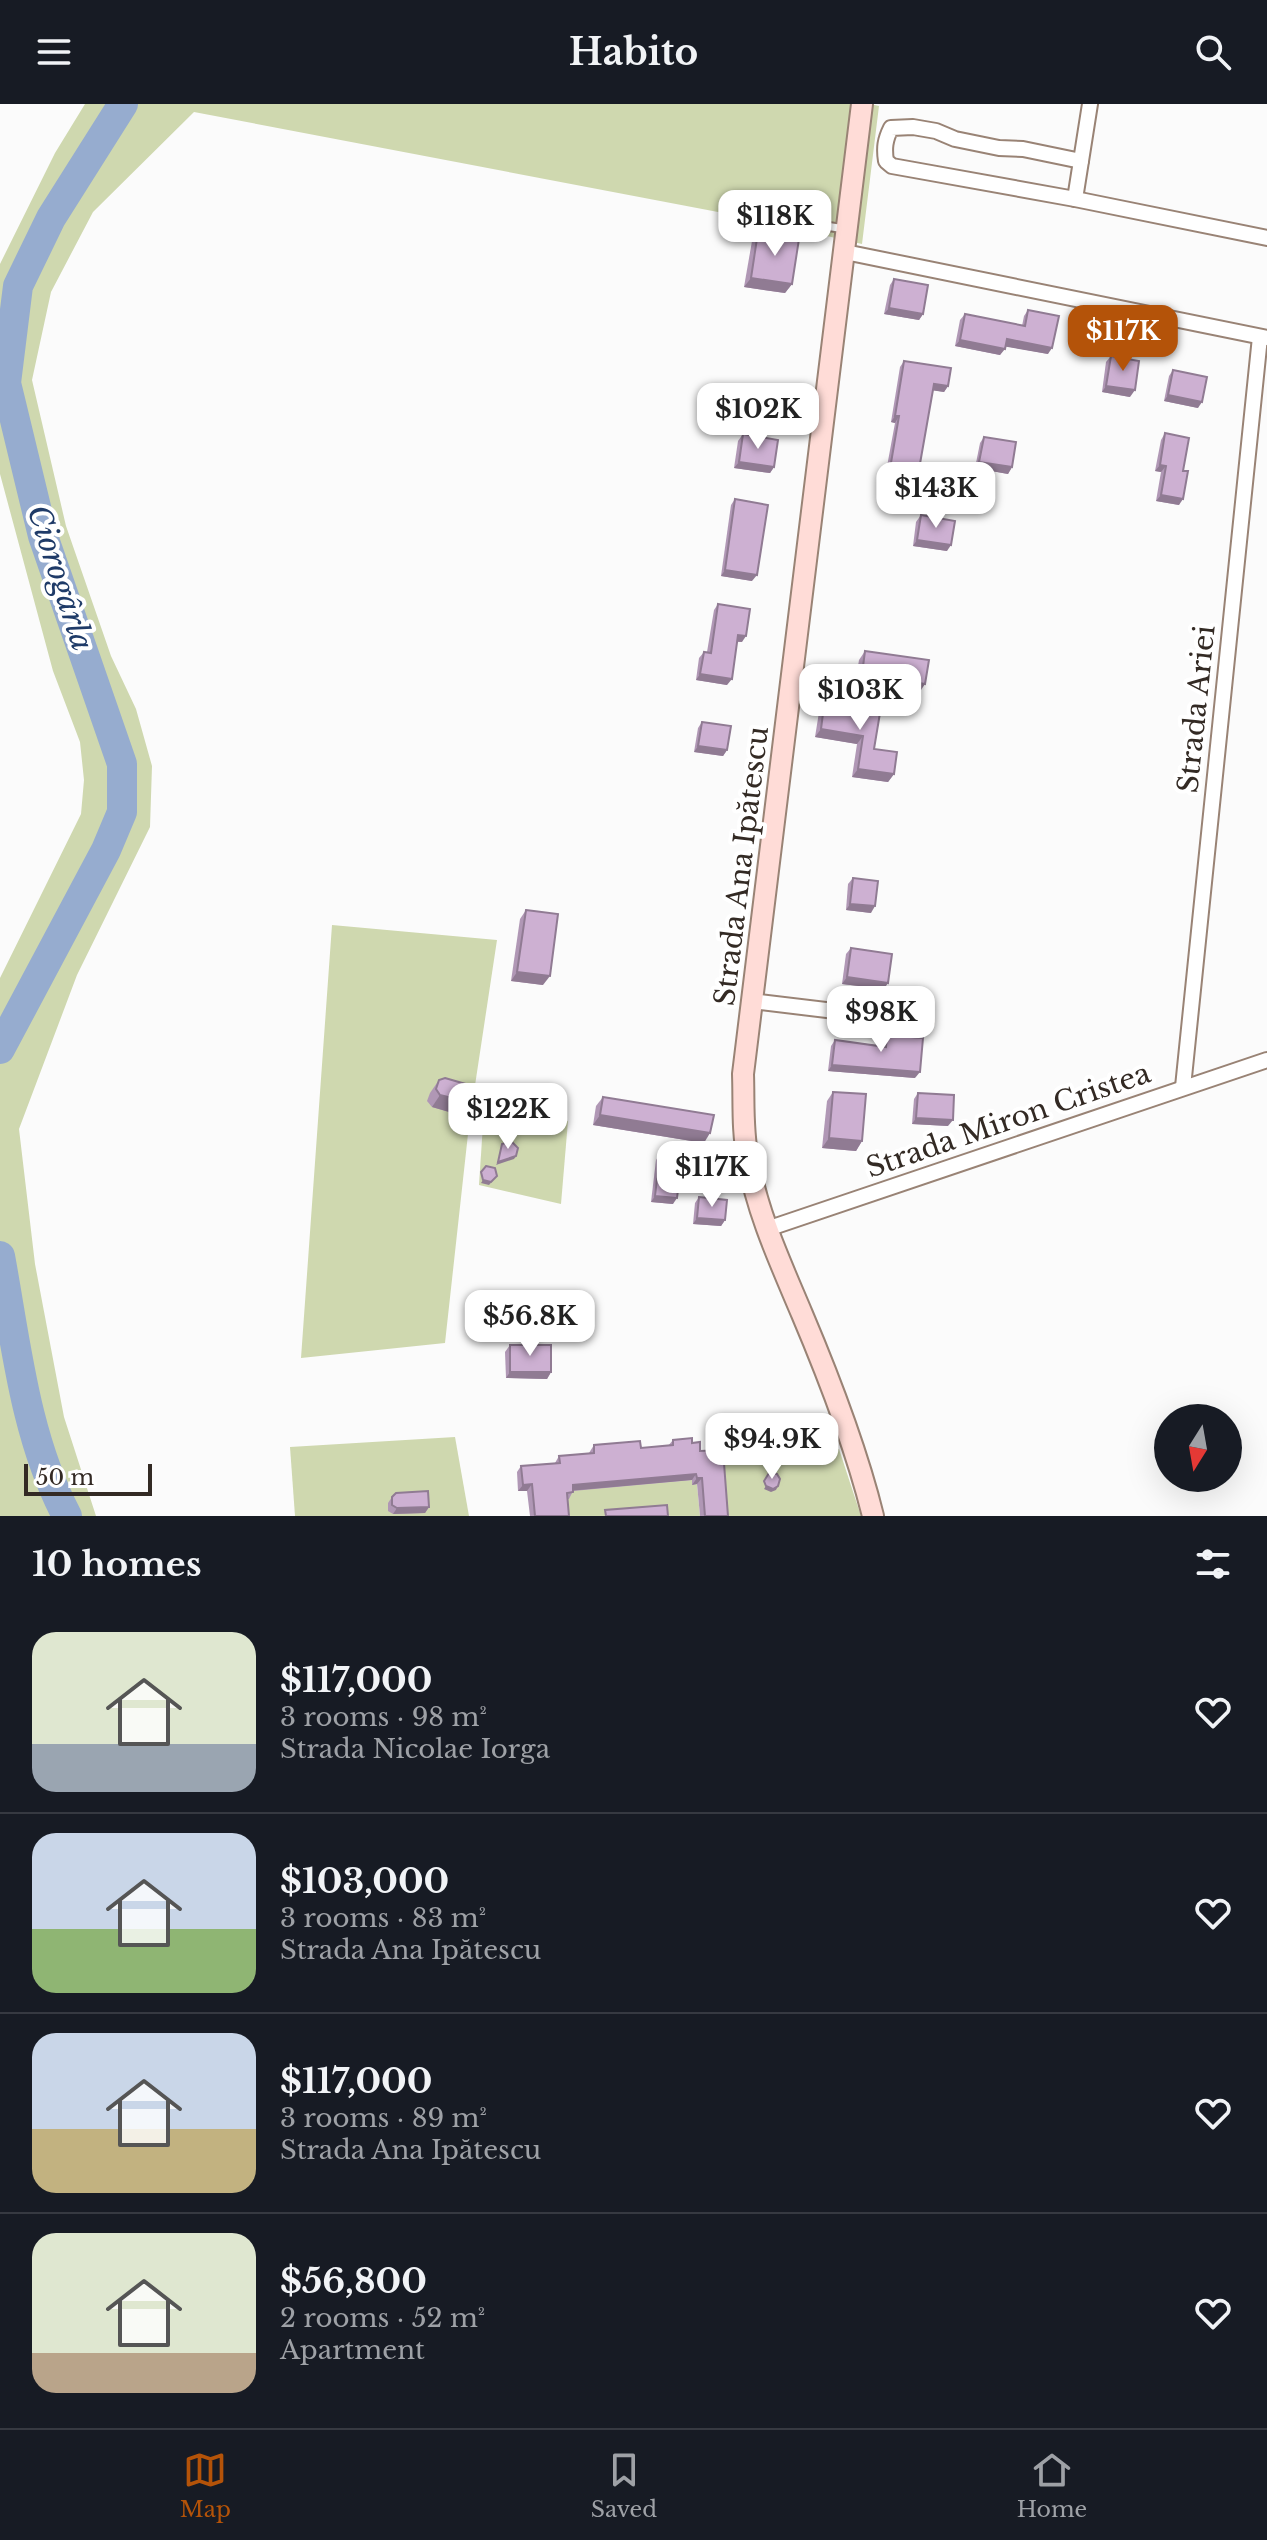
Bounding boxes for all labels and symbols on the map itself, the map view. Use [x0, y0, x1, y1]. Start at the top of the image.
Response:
pin: $118K [719, 190, 831, 258]
pin: $117K [1067, 305, 1179, 373]
pin: $102K [702, 383, 814, 451]
pin: $143K [880, 462, 992, 530]
water label: Ciorogârla [20, 500, 101, 655]
street label: Strada Ariei [1170, 623, 1223, 795]
pin: $103K [804, 664, 916, 732]
street label: Strada Ana Ipătescu [707, 724, 776, 1008]
pin: $98K [834, 986, 928, 1054]
street label: Strada Miron Cristea [861, 1055, 1155, 1186]
pin: $122K [452, 1083, 564, 1151]
pin: $117K [656, 1141, 768, 1209]
pin: $56.8K [465, 1290, 595, 1358]
north arrow [1154, 1404, 1242, 1492]
pin: $94.9K [707, 1413, 837, 1481]
scale bar [24, 1460, 152, 1496]

